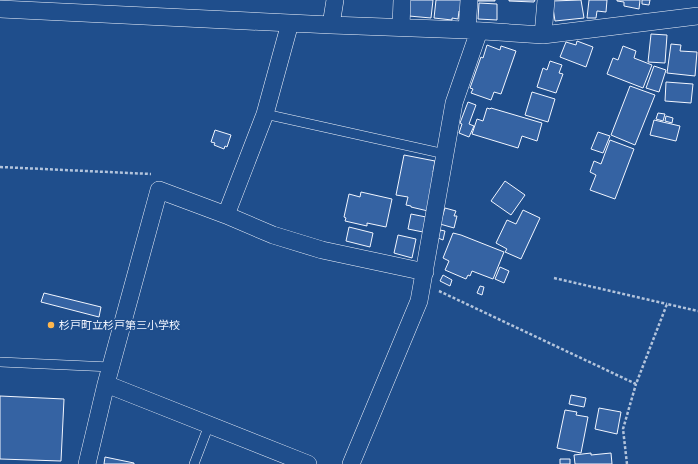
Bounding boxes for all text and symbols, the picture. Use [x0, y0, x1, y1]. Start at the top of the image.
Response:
place label: 杉戸町立杉戸第三小学校 [59, 319, 180, 331]
marker: 杉戸町立杉戸第三小学校 [46, 320, 56, 330]

